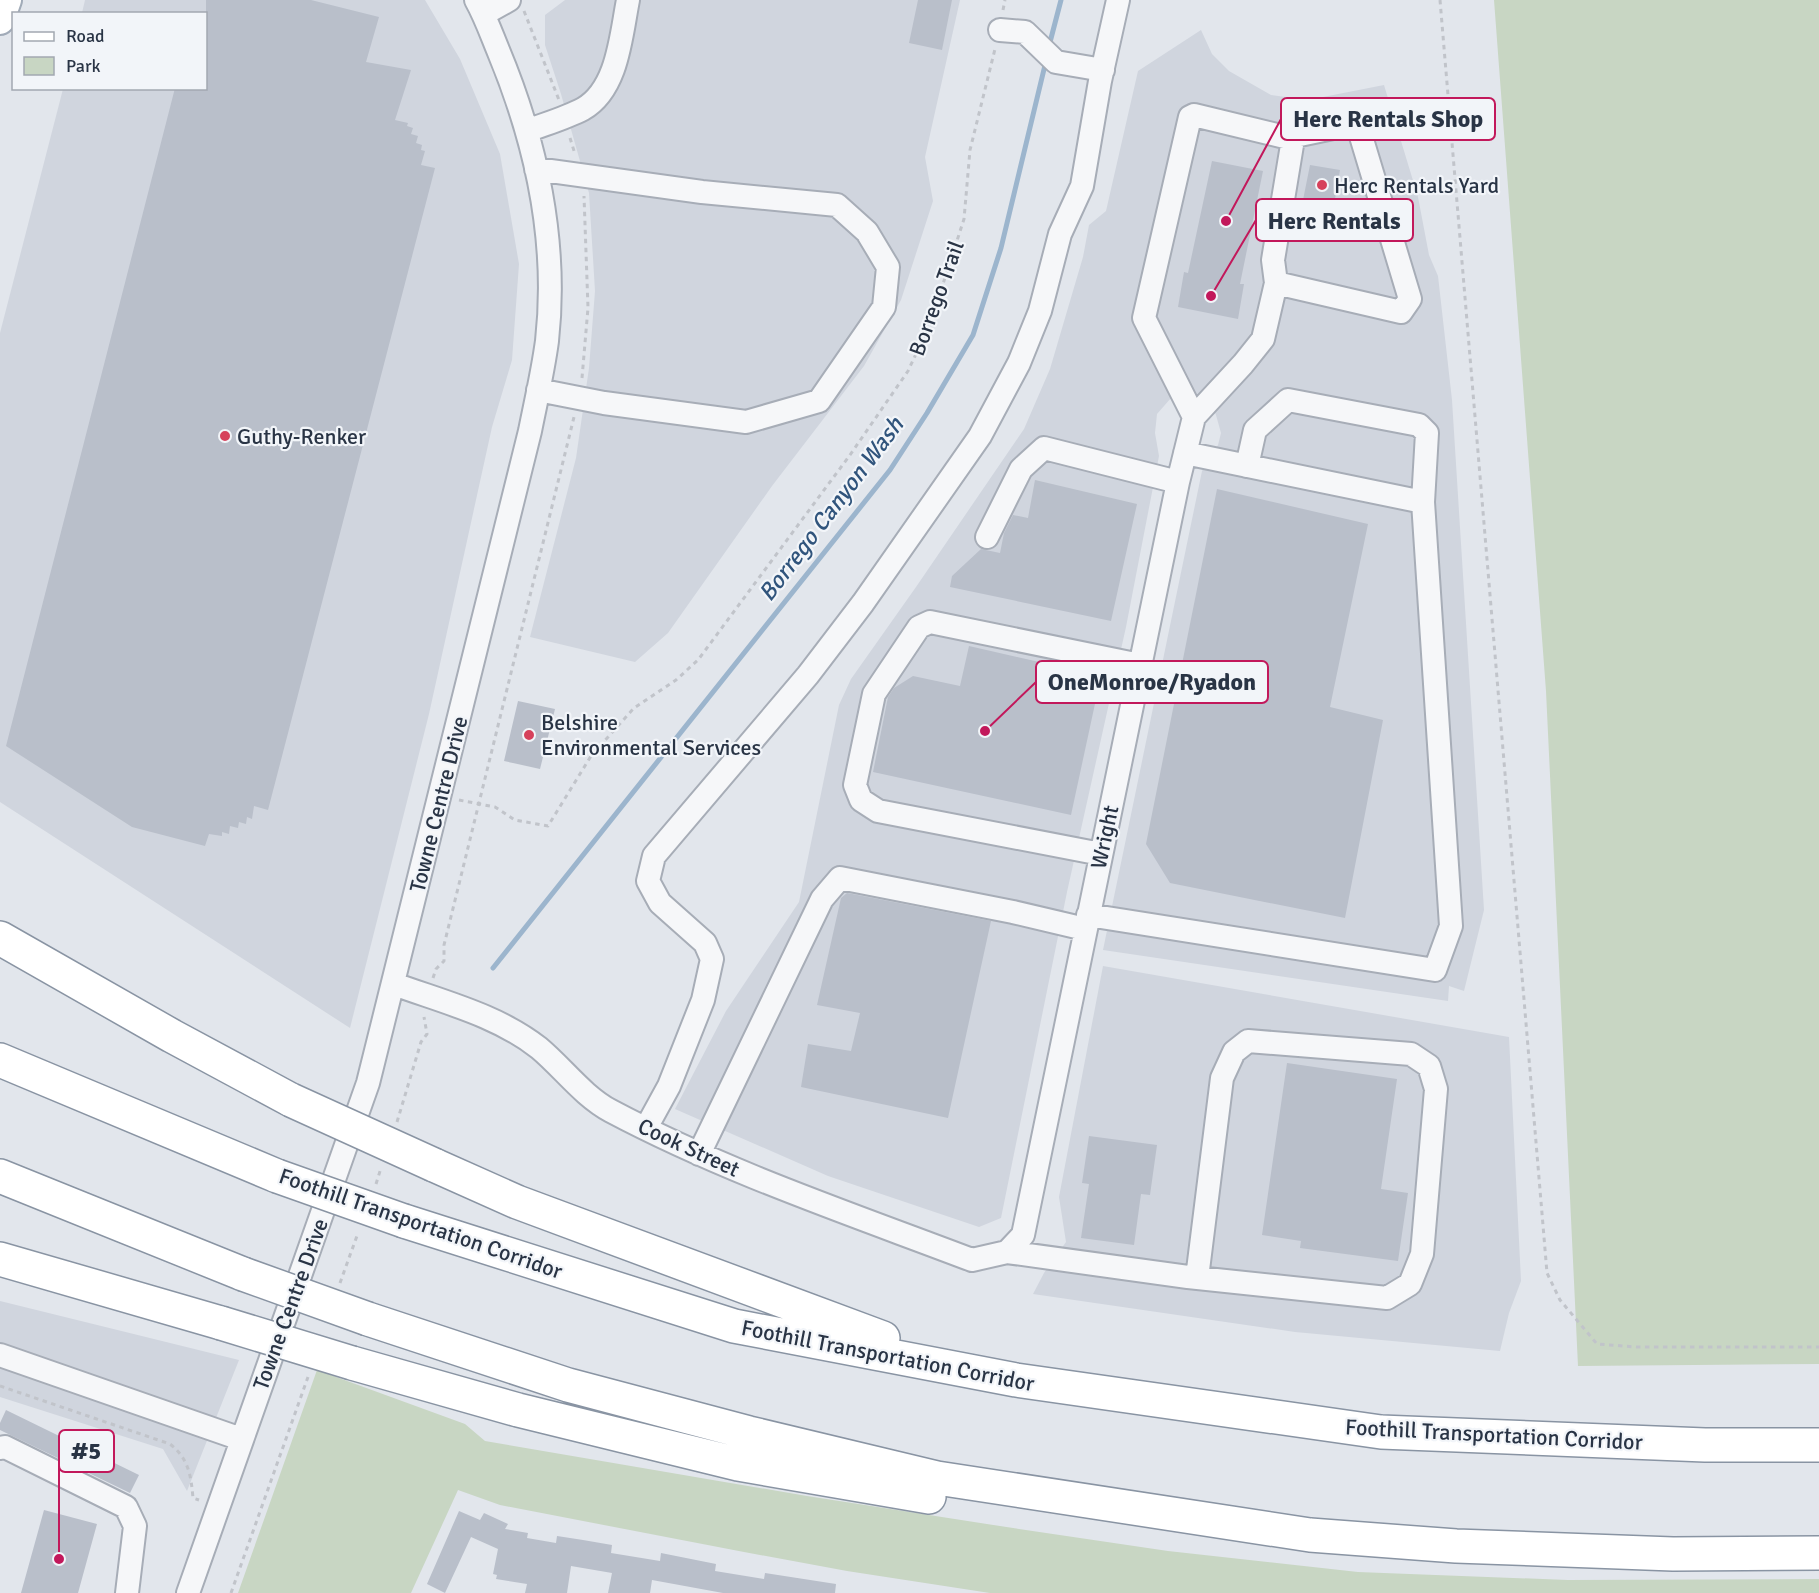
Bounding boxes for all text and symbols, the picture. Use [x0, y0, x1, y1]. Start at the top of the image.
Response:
legend [12, 12, 207, 90]
text: Road [66, 25, 105, 47]
text: Park [66, 55, 101, 77]
callout: Herc Rentals Shop [1281, 98, 1495, 140]
text: Herc Rentals Shop [1293, 104, 1483, 134]
place label: Herc Rentals Yard [1334, 172, 1499, 199]
marker: Herc Rentals Yard [1315, 178, 1329, 192]
callout: Herc Rentals [1256, 199, 1413, 241]
text: Herc Rentals [1267, 206, 1401, 236]
street label: Borrego Trail [903, 237, 970, 360]
water label: Borrego Canyon Wash [752, 410, 911, 607]
place label: Guthy-Renker [237, 423, 366, 450]
marker: Guthy-Renker [218, 429, 232, 443]
callout: OneMonroe/Ryadon [1036, 661, 1268, 703]
text: OneMonroe/Ryadon [1048, 667, 1256, 697]
place label: Belshire Environmental Services [541, 709, 761, 761]
street label: Towne Centre Drive [404, 713, 473, 895]
marker: Belshire Environmental Services [522, 728, 536, 742]
street label: Wright [1085, 803, 1124, 871]
street label: Cook Street [634, 1112, 744, 1183]
street label: Foothill Transportation Corridor [276, 1162, 566, 1285]
street label: Towne Centre Drive [247, 1215, 334, 1394]
street label: Foothill Transportation Corridor [739, 1314, 1037, 1397]
street label: Foothill Transportation Corridor [1345, 1413, 1643, 1456]
callout: #5 [59, 1430, 114, 1472]
text: #5 [71, 1436, 101, 1466]

